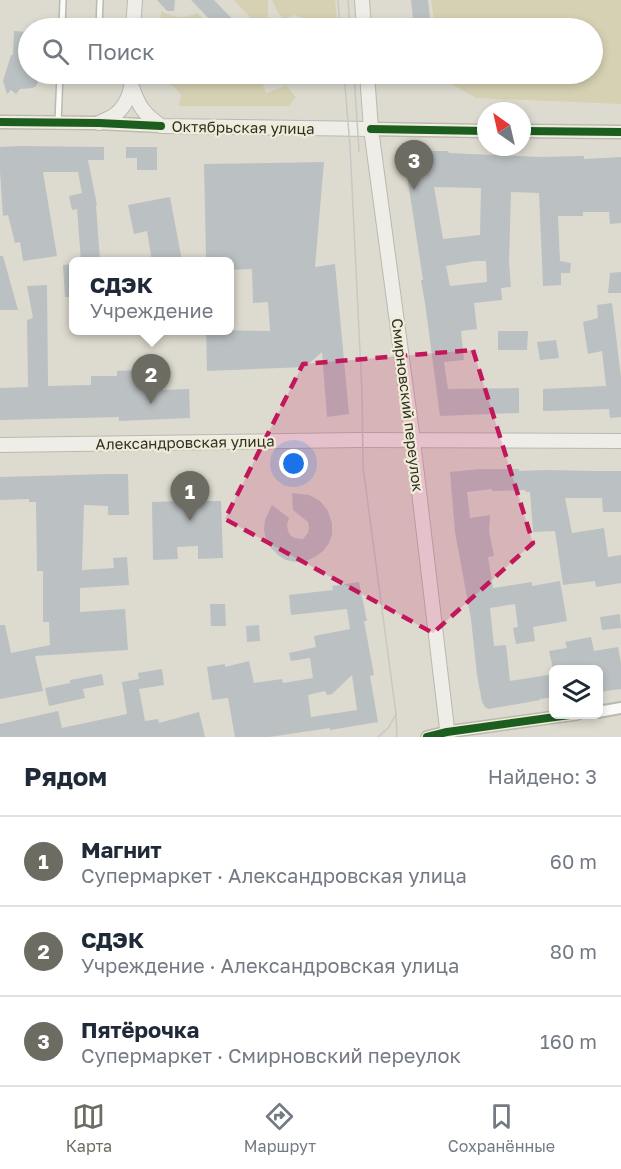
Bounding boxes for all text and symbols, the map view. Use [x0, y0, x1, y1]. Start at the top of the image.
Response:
search box [18, 18, 603, 84]
icon: search [39, 35, 72, 68]
text: Поиск [87, 38, 155, 65]
north arrow [477, 102, 531, 156]
street label: Октябрьская улица [171, 117, 315, 137]
pin: 3 [394, 140, 434, 190]
popup [69, 257, 234, 335]
text: СДЭК [90, 271, 153, 298]
text: Учреждение [90, 298, 213, 322]
street label: Смирновский переулок [388, 317, 428, 493]
pin: 2 [132, 354, 170, 404]
street label: Александровская улица [95, 431, 275, 453]
your location [279, 449, 308, 478]
pin: 1 [170, 472, 210, 521]
map controls [549, 665, 603, 719]
button: layers [549, 665, 603, 719]
text: Рядом [24, 761, 107, 792]
text: Найдено: 3 [488, 764, 597, 788]
text: Магнит [81, 836, 162, 863]
text: 1 [38, 849, 49, 873]
text: 60 m [550, 849, 597, 873]
text: Супермаркет · Александровская улица [81, 863, 467, 887]
text: СДЭК [81, 926, 144, 953]
text: 2 [37, 939, 50, 963]
text: 80 m [550, 939, 597, 963]
text: Учреждение · Александровская улица [81, 953, 459, 977]
text: Пятёрочка [81, 1016, 199, 1043]
text: 3 [37, 1029, 50, 1053]
text: 160 m [540, 1029, 597, 1053]
text: Супермаркет · Смирновский переулок [81, 1043, 461, 1067]
tab: Карта [66, 1100, 112, 1156]
tab: Маршрут [244, 1100, 316, 1156]
tab: Сохранённые [448, 1100, 555, 1156]

